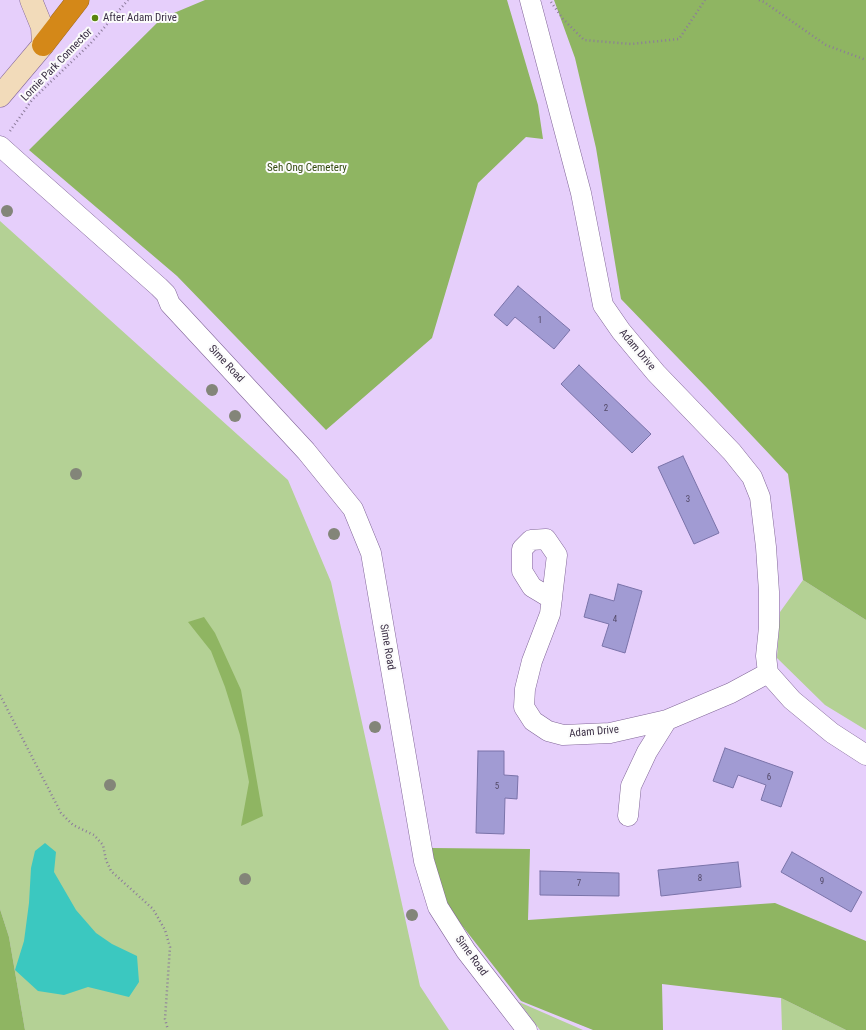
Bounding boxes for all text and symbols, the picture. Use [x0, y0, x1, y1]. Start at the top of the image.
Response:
place label: After Adam Drive [103, 11, 177, 25]
marker: After Adam Drive [90, 13, 100, 23]
street label: Lornie Park Connector [19, 26, 95, 104]
park label: Seh Ong Cemetery [267, 161, 347, 175]
house number: 1 [538, 316, 542, 326]
street label: Adam Drive [616, 327, 658, 373]
street label: Sime Road [205, 343, 247, 385]
house number: 2 [604, 404, 608, 414]
house number: 3 [686, 495, 690, 505]
house number: 4 [613, 615, 617, 625]
street label: Sime Road [376, 623, 398, 671]
street label: Adam Drive [569, 723, 619, 741]
house number: 6 [767, 773, 771, 783]
house number: 5 [495, 782, 499, 792]
house number: 8 [698, 874, 702, 884]
house number: 9 [820, 877, 824, 887]
house number: 7 [577, 879, 581, 889]
street label: Sime Road [452, 933, 490, 979]

